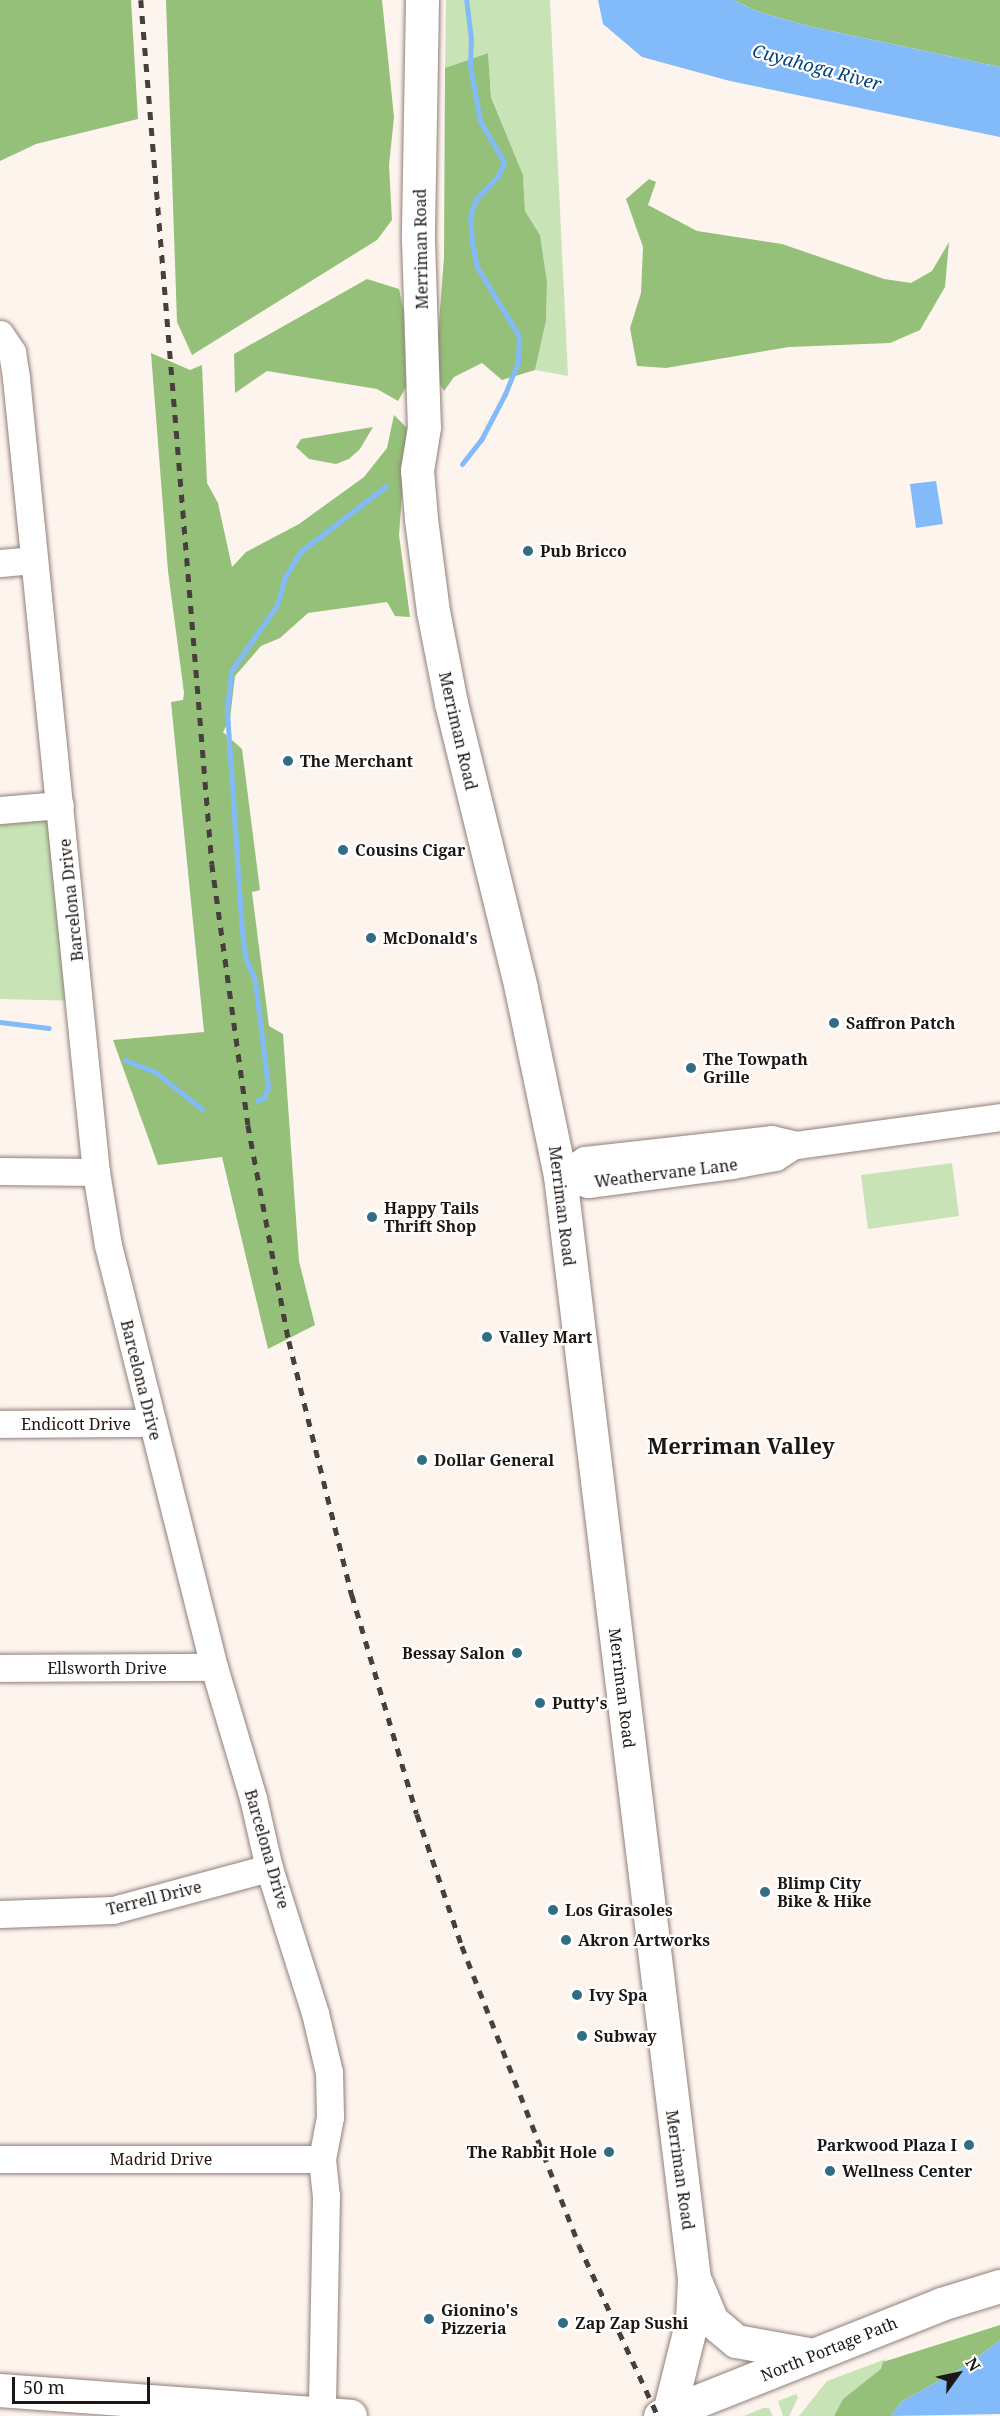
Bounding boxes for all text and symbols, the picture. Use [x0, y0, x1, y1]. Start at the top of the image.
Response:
water label: Cuyahoga River [750, 39, 884, 95]
street label: Merriman Road [410, 188, 432, 310]
place label: Pub Bricco [540, 541, 627, 561]
marker: Pub Bricco [521, 544, 535, 558]
street label: Merriman Road [435, 670, 481, 792]
place label: The Merchant [300, 751, 413, 771]
marker: The Merchant [281, 754, 295, 768]
street label: Barcelona Drive [55, 838, 87, 962]
place label: Cousins Cigar [355, 840, 465, 860]
marker: Cousins Cigar [336, 843, 350, 857]
place label: McDonald's [383, 928, 477, 948]
marker: McDonald's [364, 931, 378, 945]
place label: Saffron Patch [846, 1013, 955, 1033]
marker: Saffron Patch [827, 1016, 841, 1030]
place label: The Towpath Grille [703, 1049, 808, 1087]
marker: The Towpath Grille [684, 1061, 698, 1075]
street label: Merriman Road [545, 1145, 579, 1267]
street label: Weathervane Lane [593, 1155, 739, 1191]
place label: Happy Tails Thrift Shop [384, 1198, 479, 1236]
marker: Happy Tails Thrift Shop [365, 1210, 379, 1224]
street label: Barcelona Drive [117, 1318, 165, 1442]
place label: Valley Mart [499, 1327, 592, 1347]
marker: Valley Mart [480, 1330, 494, 1344]
street label: Endicott Drive [21, 1414, 131, 1434]
district label: Merriman Valley [647, 1433, 835, 1459]
place label: Dollar General [434, 1450, 554, 1470]
marker: Dollar General [415, 1453, 429, 1467]
street label: Merriman Road [605, 1627, 639, 1749]
place label: Bessay Salon [402, 1643, 505, 1663]
marker: Bessay Salon [510, 1646, 524, 1660]
street label: Ellsworth Drive [47, 1658, 167, 1678]
place label: Putty's [552, 1693, 607, 1713]
marker: Putty's [533, 1696, 547, 1710]
street label: Barcelona Drive [241, 1787, 293, 1911]
place label: Blimp City Bike & Hike [777, 1873, 871, 1911]
street label: Terrell Drive [104, 1877, 204, 1919]
marker: Blimp City Bike & Hike [758, 1885, 772, 1899]
place label: Los Girasoles [565, 1900, 673, 1920]
marker: Los Girasoles [546, 1903, 560, 1917]
place label: Akron Artworks [578, 1930, 710, 1950]
marker: Akron Artworks [559, 1933, 573, 1947]
place label: Ivy Spa [589, 1985, 648, 2005]
marker: Ivy Spa [570, 1988, 584, 2002]
place label: Subway [594, 2026, 657, 2046]
marker: Subway [575, 2029, 589, 2043]
street label: Merriman Road [662, 2109, 698, 2231]
place label: Parkwood Plaza I [817, 2135, 957, 2155]
marker: Parkwood Plaza I [962, 2138, 976, 2152]
place label: The Rabbit Hole [467, 2142, 597, 2162]
marker: The Rabbit Hole [602, 2145, 616, 2159]
street label: Madrid Drive [110, 2149, 212, 2169]
place label: Wellness Center [842, 2161, 972, 2181]
marker: Wellness Center [823, 2164, 837, 2178]
place label: Gionino's Pizzeria [441, 2300, 518, 2338]
marker: Gionino's Pizzeria [422, 2312, 436, 2326]
place label: Zap Zap Sushi [575, 2313, 688, 2333]
street label: North Portage Path [758, 2313, 900, 2385]
marker: Zap Zap Sushi [556, 2316, 570, 2330]
north arrow [928, 2344, 988, 2404]
text: N [960, 2353, 986, 2375]
scale bar [15, 2365, 153, 2403]
text: 50 m [23, 2375, 65, 2399]

